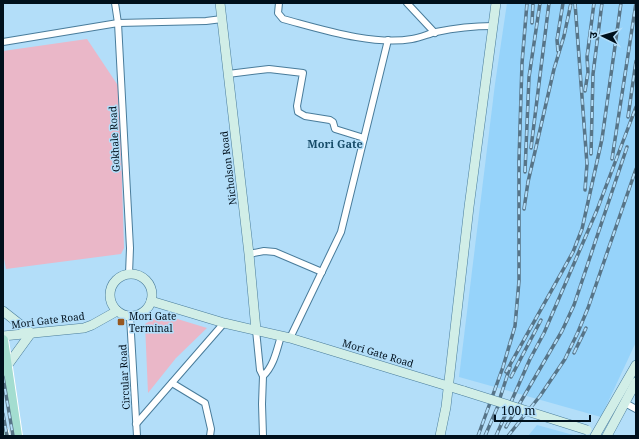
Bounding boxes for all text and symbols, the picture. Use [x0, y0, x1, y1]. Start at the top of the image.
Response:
north arrow [583, 16, 623, 56]
text: उ [585, 31, 600, 39]
street label: Gokhale Road [105, 106, 123, 172]
street label: Nicholson Road [217, 130, 239, 206]
district label: Mori Gate [307, 136, 363, 151]
street label: Mori Gate Road [10, 309, 86, 331]
place label: Mori Gate Terminal [129, 309, 176, 335]
marker: Mori Gate Terminal [116, 317, 126, 327]
street label: Mori Gate Road [341, 335, 415, 371]
street label: Circular Road [115, 344, 133, 410]
scale bar [495, 397, 590, 423]
text: 100 m [501, 402, 536, 419]

